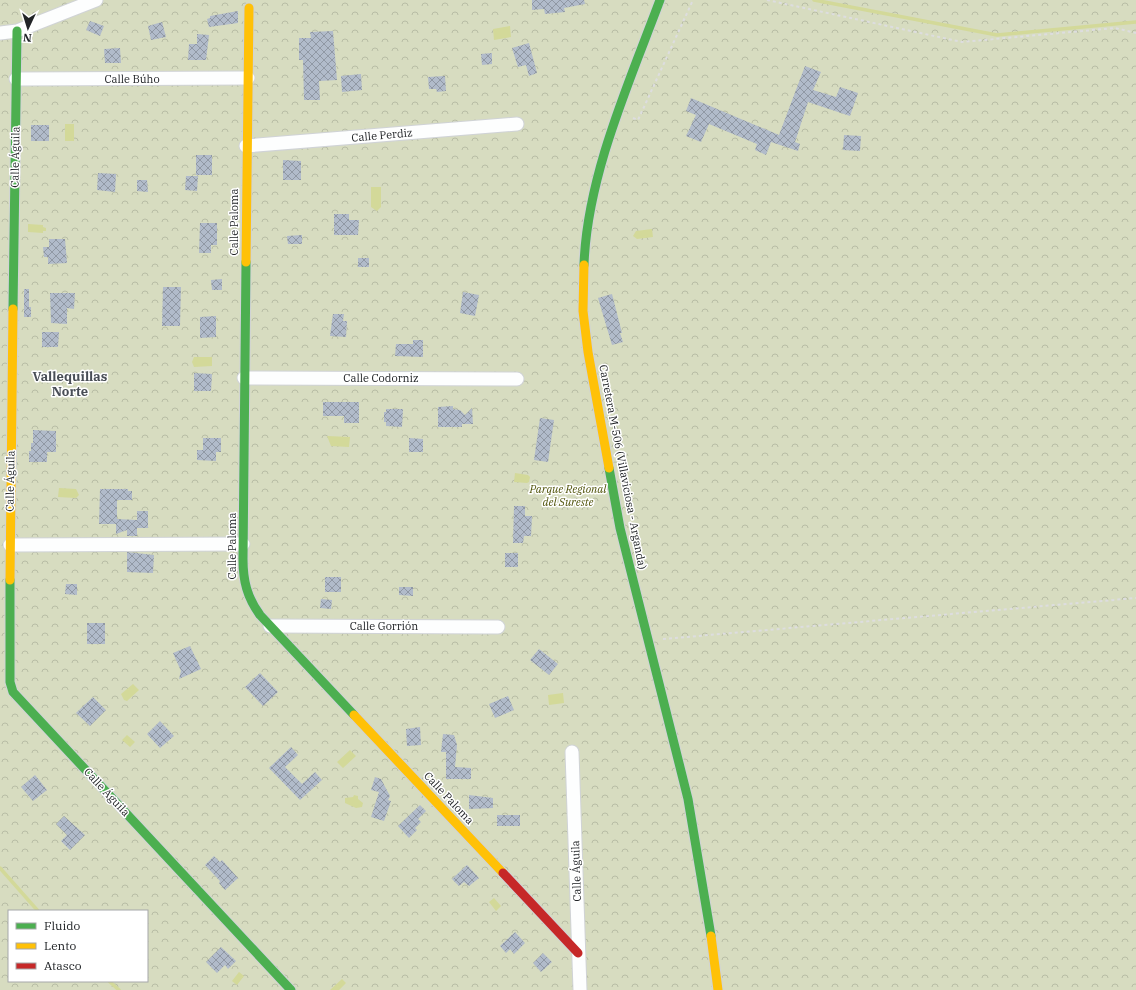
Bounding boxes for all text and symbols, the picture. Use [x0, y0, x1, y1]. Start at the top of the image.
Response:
north arrow [8, 8, 48, 48]
text: N [22, 31, 32, 45]
street label: Calle Búho [104, 72, 160, 86]
street label: Calle Perdiz [351, 125, 414, 145]
street label: Calle Águila [7, 126, 23, 188]
street label: Calle Paloma [227, 189, 241, 255]
street label: Carretera M-506 (Villaviciosa - Arganda) [596, 363, 650, 571]
district label: Vallequillas Norte [33, 368, 108, 400]
street label: Calle Codorniz [343, 371, 419, 385]
street label: Calle Águila [2, 450, 18, 512]
park label: Parque Regional del Sureste [529, 482, 607, 509]
street label: Calle Paloma [225, 513, 239, 579]
street label: Calle Gorrión [350, 619, 418, 633]
street label: Calle Águila [81, 765, 133, 819]
street label: Calle Paloma [421, 769, 477, 827]
street label: Calle Águila [568, 840, 584, 902]
legend [8, 910, 148, 982]
text: Fluido [44, 918, 81, 933]
text: Lento [44, 938, 76, 953]
text: Atasco [44, 958, 82, 973]

